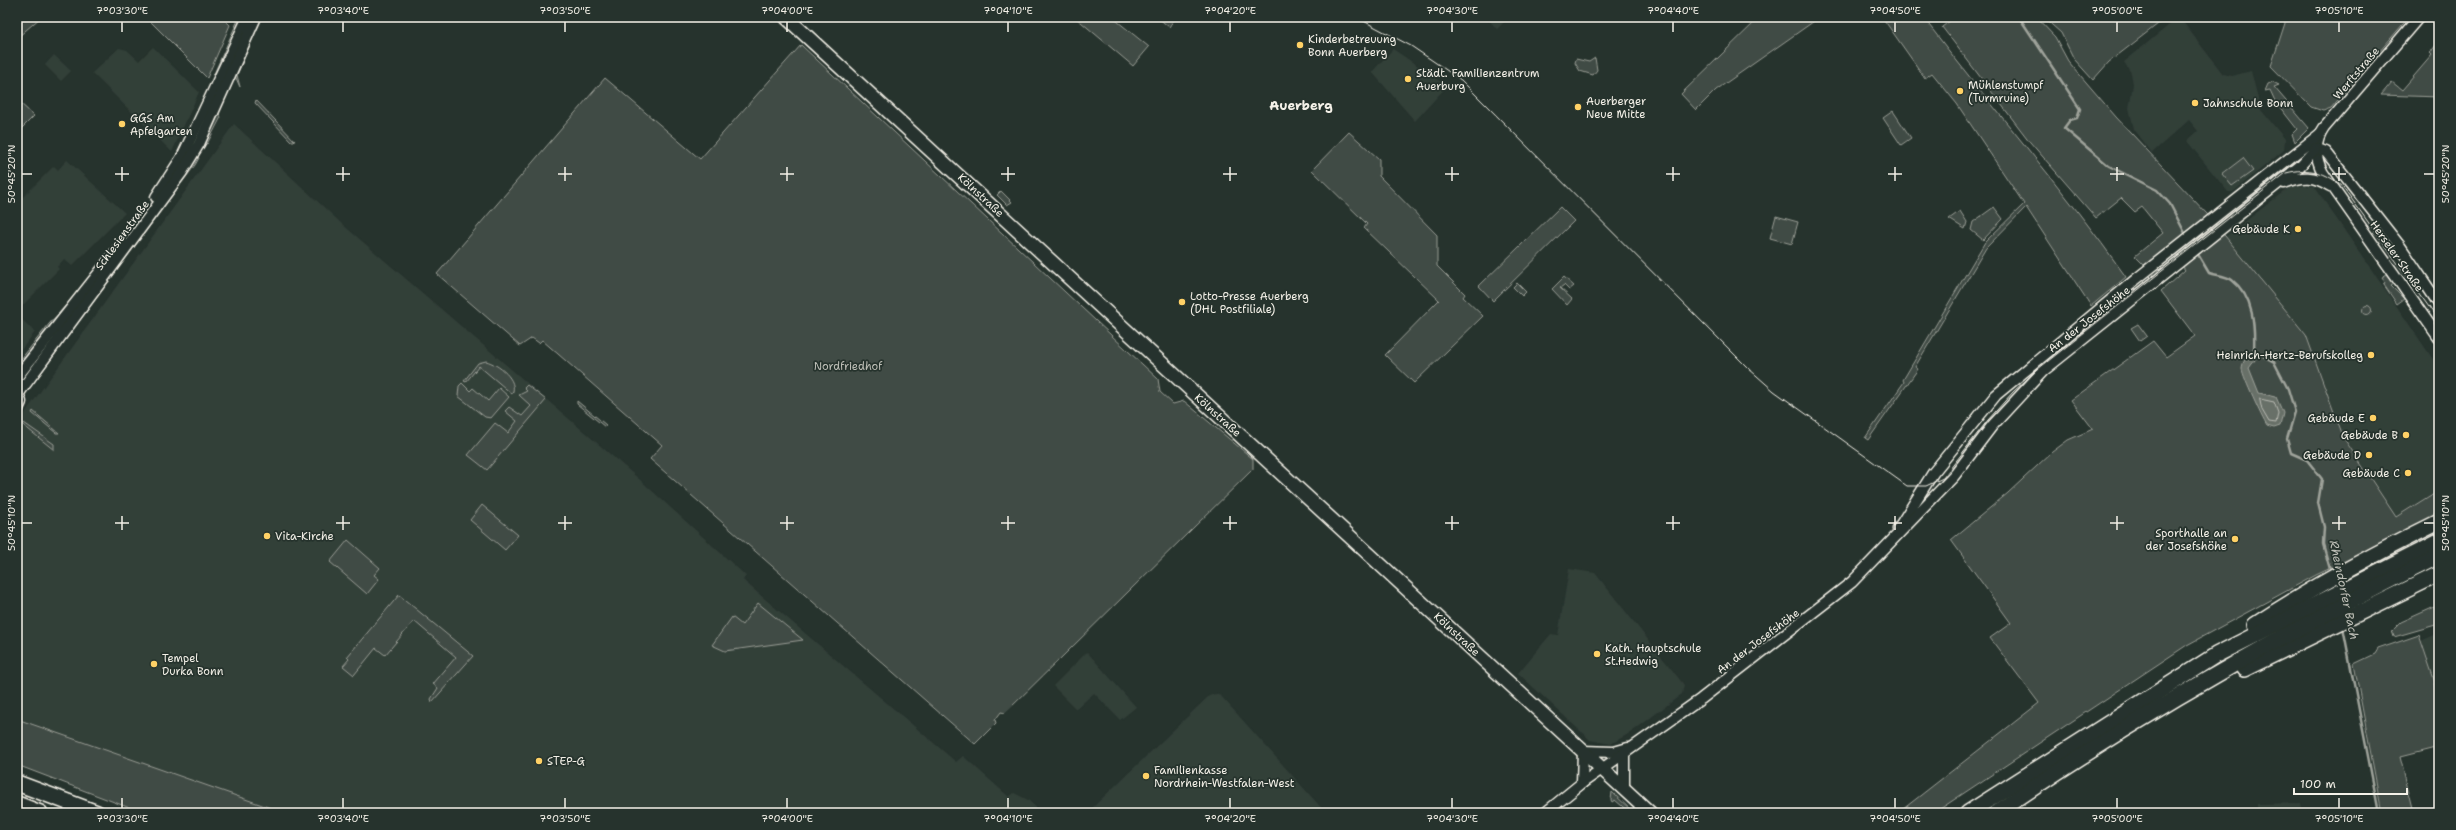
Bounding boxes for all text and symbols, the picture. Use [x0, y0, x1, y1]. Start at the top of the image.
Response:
text: 7°03'30"E [96, 4, 148, 17]
text: 7°03'40"E [317, 4, 369, 17]
text: 7°03'50"E [539, 4, 591, 17]
text: 7°04'00"E [761, 4, 813, 17]
text: 7°04'10"E [983, 4, 1033, 17]
text: 7°04'20"E [1204, 4, 1256, 17]
text: 7°04'30"E [1426, 4, 1478, 17]
text: 7°04'40"E [1647, 4, 1699, 17]
text: 7°04'50"E [1869, 4, 1921, 17]
text: 7°05'00"E [2091, 4, 2143, 17]
text: 7°05'10"E [2315, 4, 2363, 17]
place label: Kinderbetreuung Bonn Auerberg [1308, 32, 1397, 60]
marker: Kinderbetreuung Bonn Auerberg [1295, 40, 1305, 50]
street label: Werftstraße [2330, 44, 2383, 103]
place label: Städt. Familienzentrum Auerburg [1416, 66, 1540, 94]
marker: Städt. Familienzentrum Auerburg [1403, 74, 1413, 84]
place label: Mühlenstumpf (Turmruine) [1968, 78, 2044, 106]
marker: Mühlenstumpf (Turmruine) [1955, 86, 1965, 96]
place label: Auerberger Neue Mitte [1586, 94, 1646, 122]
place label: Jahnschule Bonn [2203, 96, 2293, 111]
district label: Auerberg [1269, 97, 1333, 114]
marker: Jahnschule Bonn [2190, 98, 2200, 108]
marker: Auerberger Neue Mitte [1573, 102, 1583, 112]
place label: GGS Am Apfelgarten [130, 111, 193, 139]
marker: GGS Am Apfelgarten [117, 119, 127, 129]
text: 50°45'20"N [5, 145, 18, 203]
text: 50°45'20"N [2439, 145, 2452, 203]
street label: Kölnstraße [954, 170, 1007, 221]
street label: Schlesienstraße [92, 197, 153, 273]
street label: Herseler Straße [2366, 218, 2427, 295]
place label: Gebäude K [2232, 222, 2290, 237]
marker: Gebäude K [2293, 224, 2303, 234]
street label: An der Josefshöhe [2045, 283, 2133, 356]
place label: Lotto-Presse Auerberg (DHL Postfiliale) [1190, 289, 1309, 317]
marker: Lotto-Presse Auerberg (DHL Postfiliale) [1177, 297, 1187, 307]
place label: Heinrich-Hertz-Berufskolleg [2217, 348, 2363, 363]
marker: Heinrich-Hertz-Berufskolleg [2366, 350, 2376, 360]
park label: Nordfriedhof [814, 359, 883, 374]
street label: Kölnstraße [1191, 390, 1244, 440]
place label: Gebäude E [2307, 411, 2365, 426]
marker: Gebäude E [2368, 413, 2378, 423]
place label: Gebäude B [2341, 428, 2398, 443]
marker: Gebäude B [2401, 430, 2411, 440]
place label: Gebäude D [2303, 448, 2361, 463]
marker: Gebäude D [2364, 450, 2374, 460]
place label: Gebäude C [2343, 466, 2400, 481]
marker: Gebäude C [2403, 468, 2413, 478]
text: 50°45'10"N [5, 495, 18, 551]
text: 50°45'10"N [2439, 495, 2452, 551]
place label: Sporthalle an der Josefshöhe [2146, 526, 2227, 554]
place label: Vita-Kirche [275, 529, 334, 544]
marker: Vita-Kirche [262, 531, 272, 541]
marker: Sporthalle an der Josefshöhe [2230, 534, 2240, 544]
water label: Rheindorfer Bach [2326, 539, 2362, 641]
street label: An der Josefshöhe [1714, 605, 1803, 677]
street label: Kölnstraße [1430, 609, 1483, 660]
place label: Kath. Hauptschule St.Hedwig [1605, 641, 1701, 669]
marker: Kath. Hauptschule St.Hedwig [1592, 649, 1602, 659]
place label: Tempel Durka Bonn [162, 651, 224, 679]
marker: Tempel Durka Bonn [149, 659, 159, 669]
place label: STEP-G [547, 754, 586, 769]
marker: STEP-G [534, 756, 544, 766]
place label: Familienkasse Nordrhein-Westfalen-West [1154, 763, 1295, 791]
scale bar [2294, 770, 2407, 796]
marker: Familienkasse Nordrhein-Westfalen-West [1141, 771, 1151, 781]
text: 100 m [2300, 776, 2336, 792]
text: 7°03'30"E [96, 812, 148, 825]
text: 7°03'40"E [317, 812, 369, 825]
text: 7°03'50"E [539, 812, 591, 825]
text: 7°04'00"E [761, 812, 813, 825]
text: 7°04'10"E [983, 812, 1033, 825]
text: 7°04'20"E [1204, 812, 1256, 825]
text: 7°04'30"E [1426, 812, 1478, 825]
text: 7°04'40"E [1647, 812, 1699, 825]
text: 7°04'50"E [1869, 812, 1921, 825]
text: 7°05'00"E [2091, 812, 2143, 825]
text: 7°05'10"E [2315, 812, 2363, 825]

